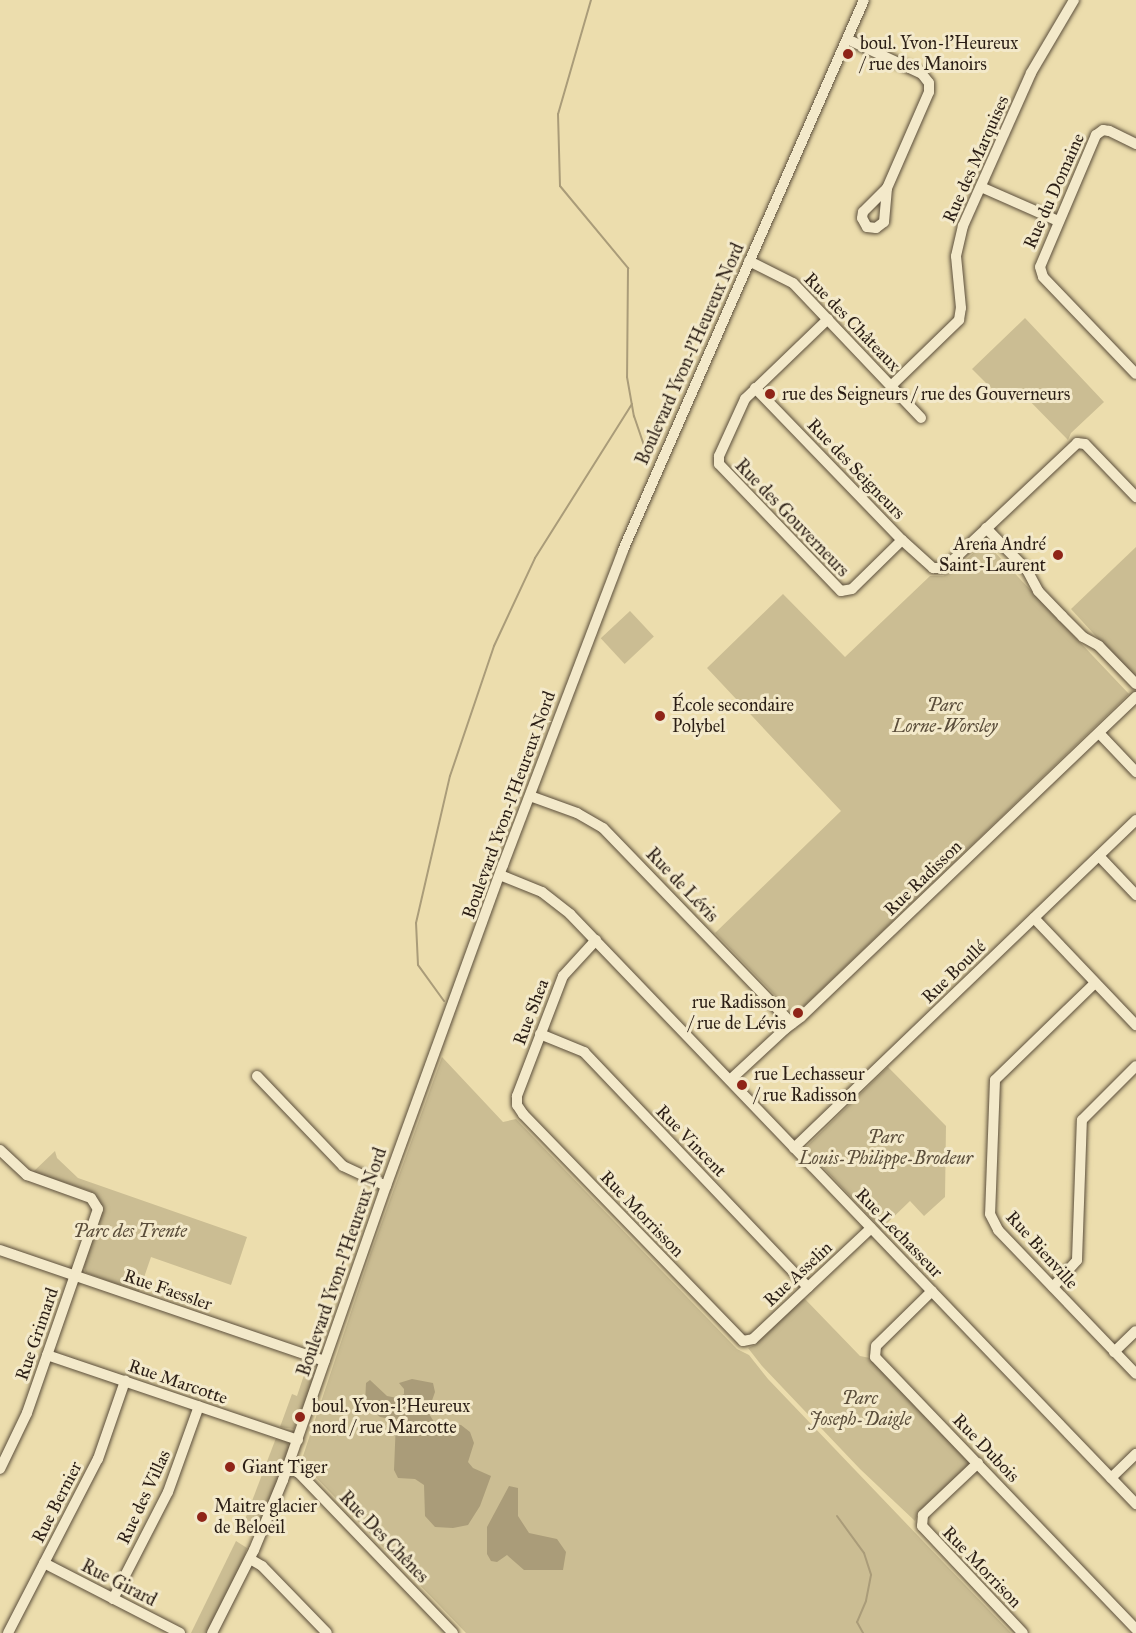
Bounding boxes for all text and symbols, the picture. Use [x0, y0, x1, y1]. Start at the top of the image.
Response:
place label: boul. Yvon-l'Heureux / rue des Manoirs [860, 33, 1018, 76]
marker: boul. Yvon-l'Heureux / rue des Manoirs [841, 47, 855, 61]
street label: Rue des Marquises [938, 92, 1014, 226]
street label: Rue du Domaine [1019, 130, 1089, 252]
street label: Boulevard Yvon-l'Heureux Nord [631, 240, 749, 468]
street label: Rue des Châteaux [799, 268, 905, 376]
place label: rue des Seigneurs / rue des Gouverneurs [782, 383, 1070, 405]
marker: rue des Seigneurs / rue des Gouverneurs [763, 387, 777, 401]
street label: Rue des Seigneurs [802, 414, 910, 524]
street label: Rue des Gouverneurs [730, 455, 854, 581]
place label: Arena André Saint-Laurent [939, 534, 1046, 576]
marker: Arena André Saint-Laurent [1051, 548, 1065, 562]
street label: Boulevard Yvon-l'Heureux Nord [458, 688, 560, 922]
place label: École secondaire Polybel [672, 695, 794, 738]
park label: Parc Lorne-Worsley [893, 695, 997, 738]
marker: École secondaire Polybel [653, 709, 667, 723]
street label: Rue Radisson [880, 836, 966, 920]
street label: Rue de Lévis [641, 843, 723, 927]
street label: Rue Boullé [917, 936, 991, 1008]
street label: Rue Shea [509, 976, 553, 1048]
place label: rue Radisson / rue de Lévis [688, 992, 786, 1034]
marker: rue Radisson / rue de Lévis [791, 1006, 805, 1020]
place label: rue Lechasseur / rue Radisson [754, 1064, 865, 1106]
marker: rue Lechasseur / rue Radisson [735, 1078, 749, 1092]
street label: Rue Vincent [651, 1100, 731, 1182]
park label: Parc Louis-Philippe-Brodeur [799, 1127, 973, 1170]
street label: Boulevard Yvon-l'Heureux Nord [293, 1145, 391, 1379]
street label: Rue Morrisson [596, 1166, 688, 1262]
street label: Rue Lechasseur [851, 1184, 947, 1282]
street label: Rue Bienville [1001, 1206, 1083, 1294]
park label: Parc des Trente [73, 1220, 187, 1242]
street label: Rue Asselin [759, 1237, 837, 1311]
street label: Rue Faessler [121, 1265, 215, 1315]
street label: Rue Grimard [11, 1285, 63, 1383]
street label: Rue Marcotte [126, 1355, 230, 1409]
park label: Parc Joseph-Daigle [809, 1388, 911, 1430]
place label: boul. Yvon-l'Heureux nord / rue Marcotte [312, 1396, 470, 1438]
street label: Rue Dubois [948, 1409, 1024, 1487]
marker: boul. Yvon-l'Heureux nord / rue Marcotte [293, 1410, 307, 1424]
street label: Rue des Villas [113, 1446, 175, 1548]
place label: Giant Tiger [242, 1456, 328, 1478]
street label: Rue Bernier [27, 1458, 87, 1546]
marker: Giant Tiger [223, 1460, 237, 1474]
street label: Rue Des Chênes [335, 1487, 433, 1587]
place label: Maitre glacier de Beloeil [214, 1496, 317, 1538]
marker: Maitre glacier de Beloeil [195, 1510, 209, 1524]
street label: Rue Morrison [938, 1522, 1026, 1612]
street label: Rue Girard [78, 1555, 160, 1611]

